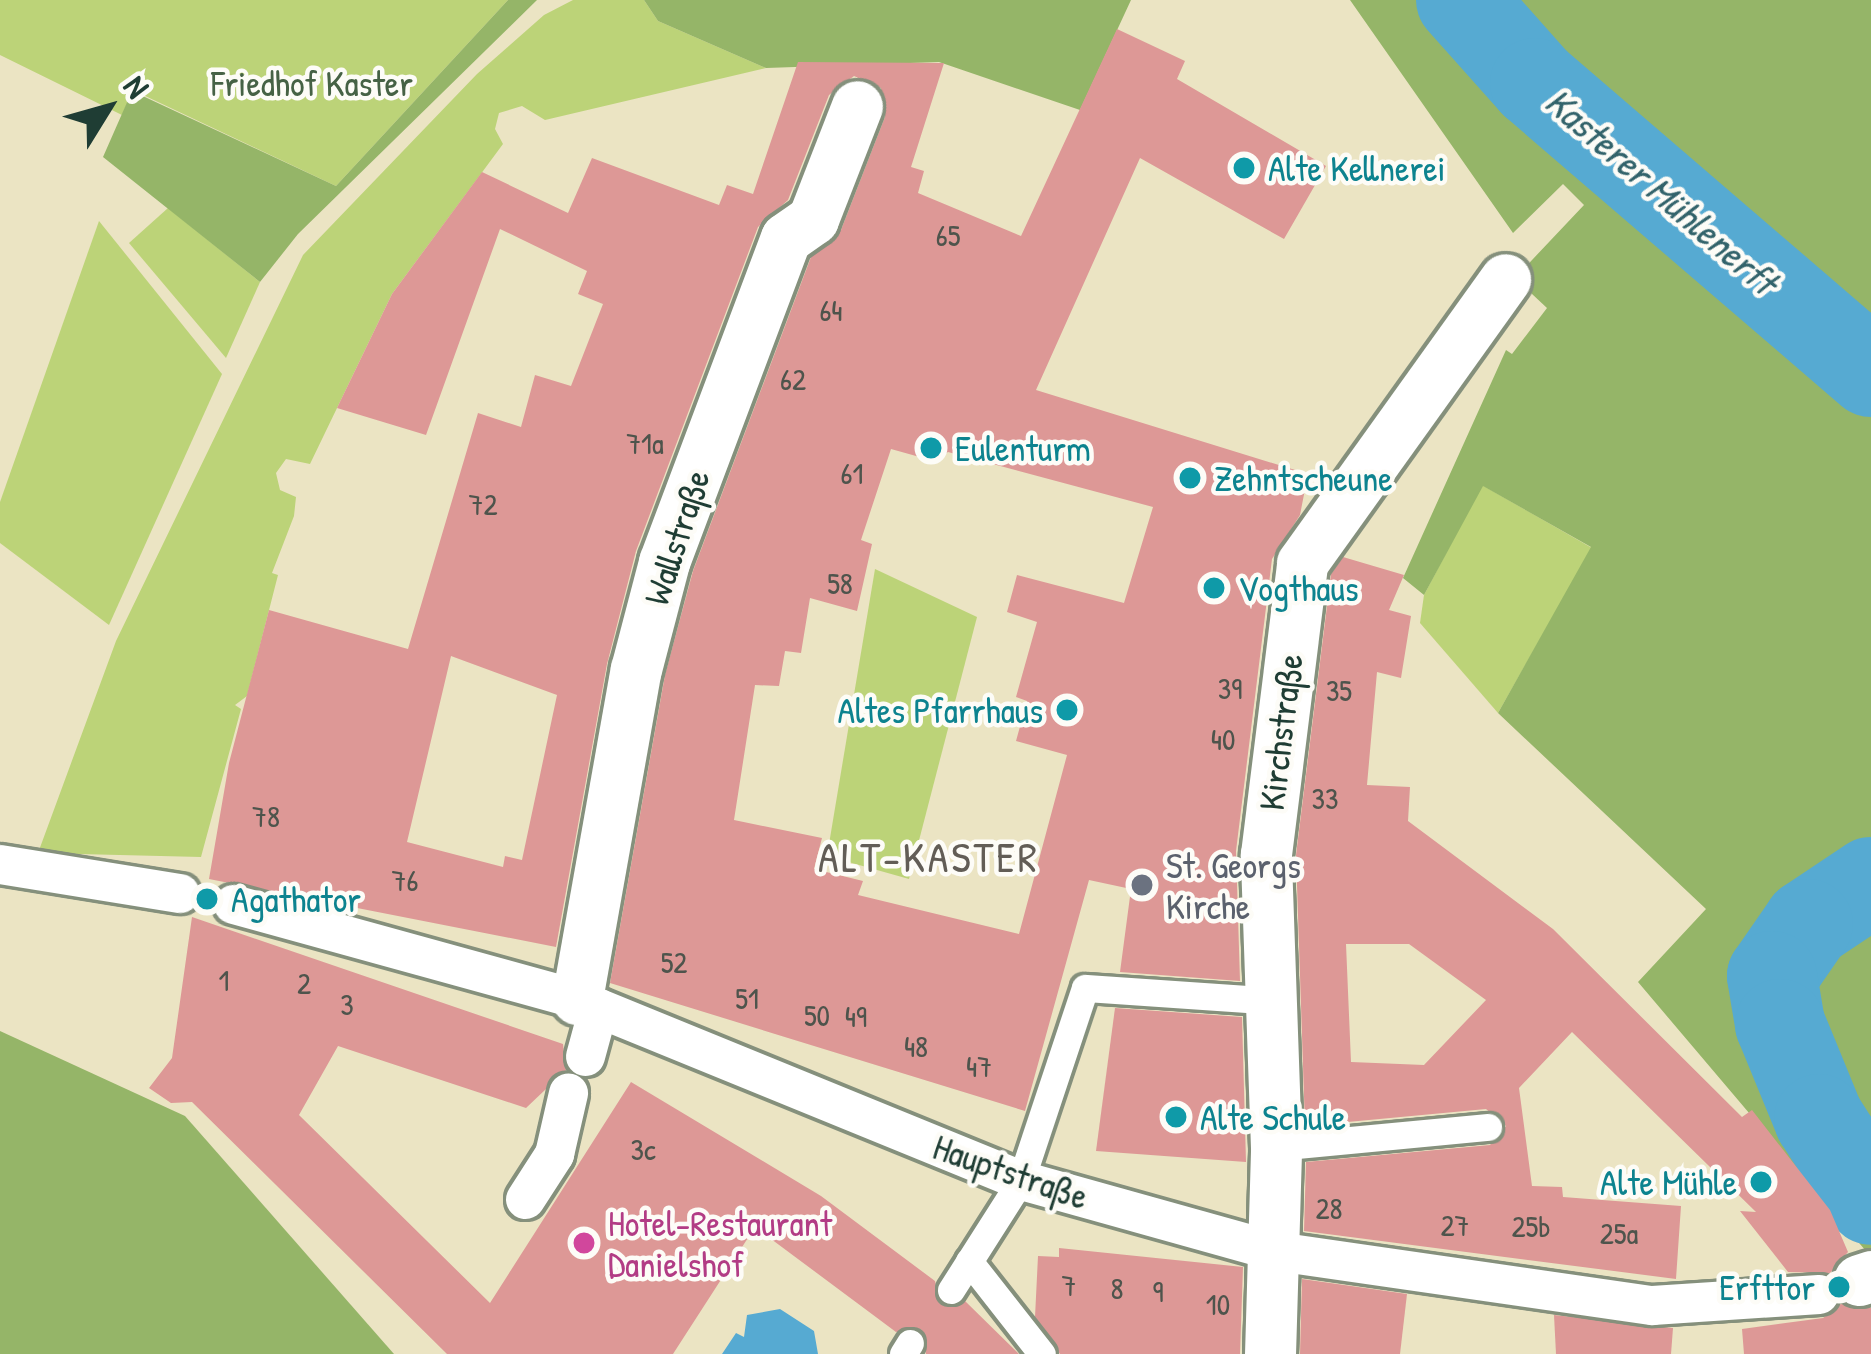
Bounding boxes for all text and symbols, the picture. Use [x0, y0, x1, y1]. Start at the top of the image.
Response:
north arrow [48, 48, 168, 168]
park label: Friedhof Kaster [211, 61, 413, 105]
text: N [114, 66, 160, 107]
water label: Kasterer Mühlenerft [1536, 78, 1786, 304]
place label: Alte Kellnerei [1268, 146, 1446, 190]
marker: Alte Kellnerei [1231, 155, 1257, 181]
house number: 65 [936, 217, 960, 253]
house number: 64 [819, 292, 843, 328]
house number: 62 [780, 361, 806, 397]
house number: 71a [626, 425, 664, 461]
place label: Eulenturm [955, 426, 1091, 470]
marker: Eulenturm [918, 435, 944, 461]
house number: 61 [841, 455, 863, 491]
place label: Zehntscheune [1214, 456, 1393, 500]
street label: Wallstraße [634, 464, 718, 610]
marker: Zehntscheune [1177, 465, 1203, 491]
house number: 72 [469, 486, 497, 522]
house number: 58 [827, 565, 853, 601]
place label: Vogthaus [1238, 566, 1359, 610]
marker: Vogthaus [1201, 575, 1227, 601]
street label: Kirchstraße [1249, 651, 1311, 813]
house number: 39 [1218, 670, 1242, 706]
house number: 35 [1326, 672, 1352, 708]
place label: Altes Pfarrhaus [837, 688, 1043, 732]
marker: Altes Pfarrhaus [1054, 697, 1080, 723]
house number: 40 [1211, 721, 1235, 757]
house number: 33 [1312, 780, 1338, 816]
house number: 78 [252, 798, 280, 834]
district label: ALT-KASTER [818, 832, 1040, 882]
place label: St. Georgs Kirche [1166, 842, 1301, 927]
house number: 76 [392, 862, 418, 898]
marker: St. Georgs Kirche [1129, 872, 1155, 898]
place label: Agathator [231, 877, 361, 921]
marker: Agathator [194, 886, 220, 912]
house number: 52 [661, 944, 687, 980]
house number: 1 [219, 962, 229, 998]
house number: 2 [297, 965, 311, 1001]
house number: 51 [735, 980, 759, 1016]
house number: 3 [340, 986, 354, 1022]
house number: 50 [804, 997, 830, 1033]
house number: 49 [845, 998, 867, 1034]
house number: 48 [904, 1028, 928, 1064]
house number: 47 [966, 1048, 992, 1084]
place label: Alte Schule [1200, 1095, 1346, 1139]
marker: Alte Schule [1163, 1104, 1189, 1130]
street label: Hauptstraße [928, 1124, 1094, 1218]
house number: 3c [630, 1131, 656, 1167]
place label: Alte Mühle [1600, 1160, 1737, 1204]
marker: Alte Mühle [1748, 1169, 1774, 1195]
house number: 28 [1315, 1190, 1343, 1226]
place label: Hotel-Restaurant Danielshof [608, 1200, 832, 1285]
house number: 27 [1441, 1207, 1469, 1243]
house number: 25b [1511, 1208, 1551, 1244]
house number: 25a [1600, 1215, 1638, 1251]
marker: Hotel-Restaurant Danielshof [571, 1230, 597, 1256]
place label: Erfttor [1719, 1265, 1815, 1309]
house number: 7 [1062, 1267, 1076, 1303]
house number: 8 [1111, 1270, 1123, 1306]
house number: 9 [1152, 1273, 1164, 1309]
marker: Erfttor [1826, 1274, 1852, 1300]
house number: 10 [1206, 1286, 1230, 1322]

